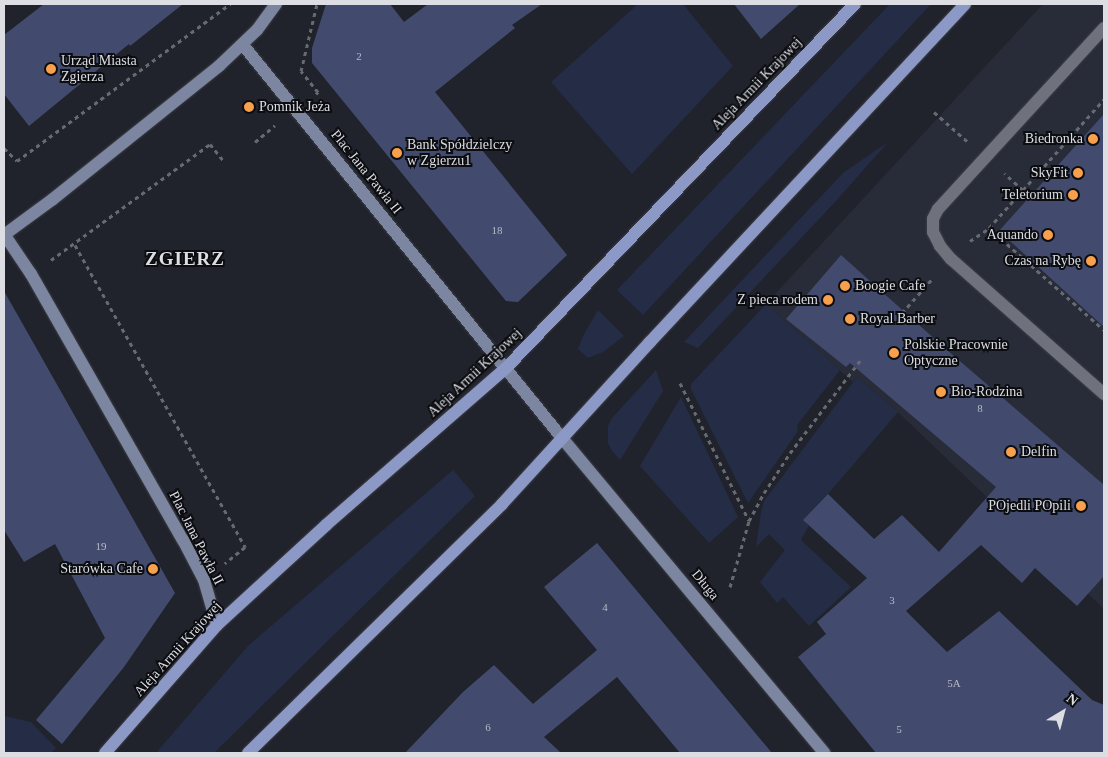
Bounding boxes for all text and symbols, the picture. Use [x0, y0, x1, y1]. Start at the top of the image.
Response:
street label: Aleja Armii Krajowej [708, 34, 806, 134]
house number: 2 [356, 49, 362, 63]
place label: Urząd Miasta Zgierza [61, 53, 137, 85]
marker: Urząd Miasta Zgierza [45, 63, 57, 75]
place label: Pomnik Jeża [259, 99, 330, 115]
marker: Pomnik Jeża [243, 101, 255, 113]
street label: Plac Jana Pawła II [327, 127, 405, 217]
place label: Biedronka [1025, 131, 1083, 147]
marker: Biedronka [1087, 133, 1099, 145]
place label: Bank Spółdzielczy w Zgierzu1 [407, 137, 512, 170]
marker: Bank Spółdzielczy w Zgierzu1 [391, 147, 403, 159]
place label: SkyFit [1031, 165, 1068, 181]
marker: SkyFit [1072, 167, 1084, 179]
place label: Teletorium [1002, 187, 1063, 203]
marker: Teletorium [1067, 189, 1079, 201]
house number: 18 [492, 223, 502, 237]
place label: Aquando [987, 227, 1038, 243]
marker: Aquando [1042, 229, 1054, 241]
district label: ZGIERZ [144, 248, 226, 270]
place label: Czas na Rybę [1005, 253, 1081, 269]
marker: Czas na Rybę [1085, 255, 1097, 267]
place label: Boogie Cafe [855, 278, 925, 294]
marker: Boogie Cafe [839, 280, 851, 292]
place label: Z pieca rodem [737, 292, 818, 308]
marker: Z pieca rodem [822, 294, 834, 306]
place label: Royal Barber [860, 311, 935, 327]
marker: Royal Barber [844, 313, 856, 325]
street label: Aleja Armii Krajowej [424, 325, 526, 421]
place label: Polskie Pracownie Optyczne [904, 337, 1008, 370]
marker: Polskie Pracownie Optyczne [888, 347, 900, 359]
place label: Bio-Rodzina [951, 384, 1023, 400]
marker: Bio-Rodzina [935, 386, 947, 398]
house number: 8 [977, 401, 983, 415]
place label: Delfin [1021, 444, 1057, 460]
marker: Delfin [1005, 446, 1017, 458]
street label: Plac Jana Pawła II [165, 488, 227, 588]
place label: POjedli POpili [988, 498, 1071, 514]
marker: POjedli POpili [1075, 500, 1087, 512]
house number: 19 [95, 539, 106, 553]
place label: Starówka Cafe [60, 561, 143, 577]
marker: Starówka Cafe [147, 563, 159, 575]
street label: Długa [688, 566, 722, 604]
house number: 3 [889, 593, 895, 607]
street label: Aleja Armii Krajowej [131, 598, 225, 700]
house number: 4 [602, 600, 608, 614]
house number: 5A [947, 676, 961, 690]
north arrow [1038, 687, 1088, 737]
text: N [1064, 691, 1081, 709]
house number: 6 [485, 720, 491, 734]
house number: 5 [896, 722, 902, 736]

